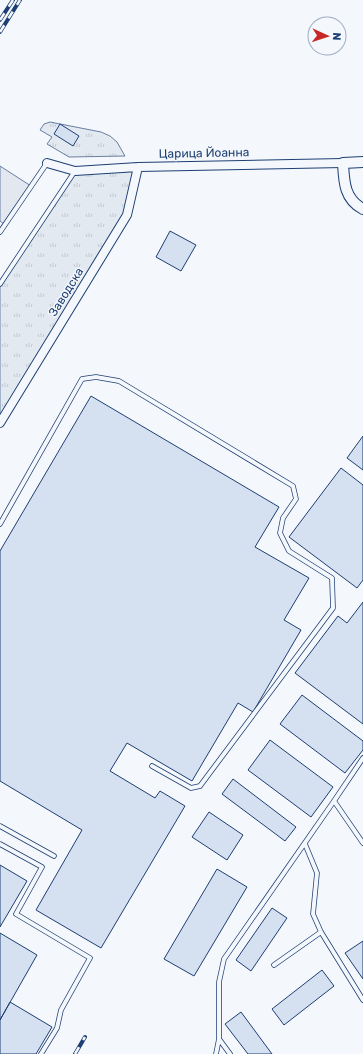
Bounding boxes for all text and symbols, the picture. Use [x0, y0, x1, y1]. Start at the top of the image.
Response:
north arrow [307, 16, 347, 56]
text: N [330, 32, 343, 41]
street label: Царица Йоанна [159, 145, 249, 161]
street label: Заводска [46, 265, 86, 319]

